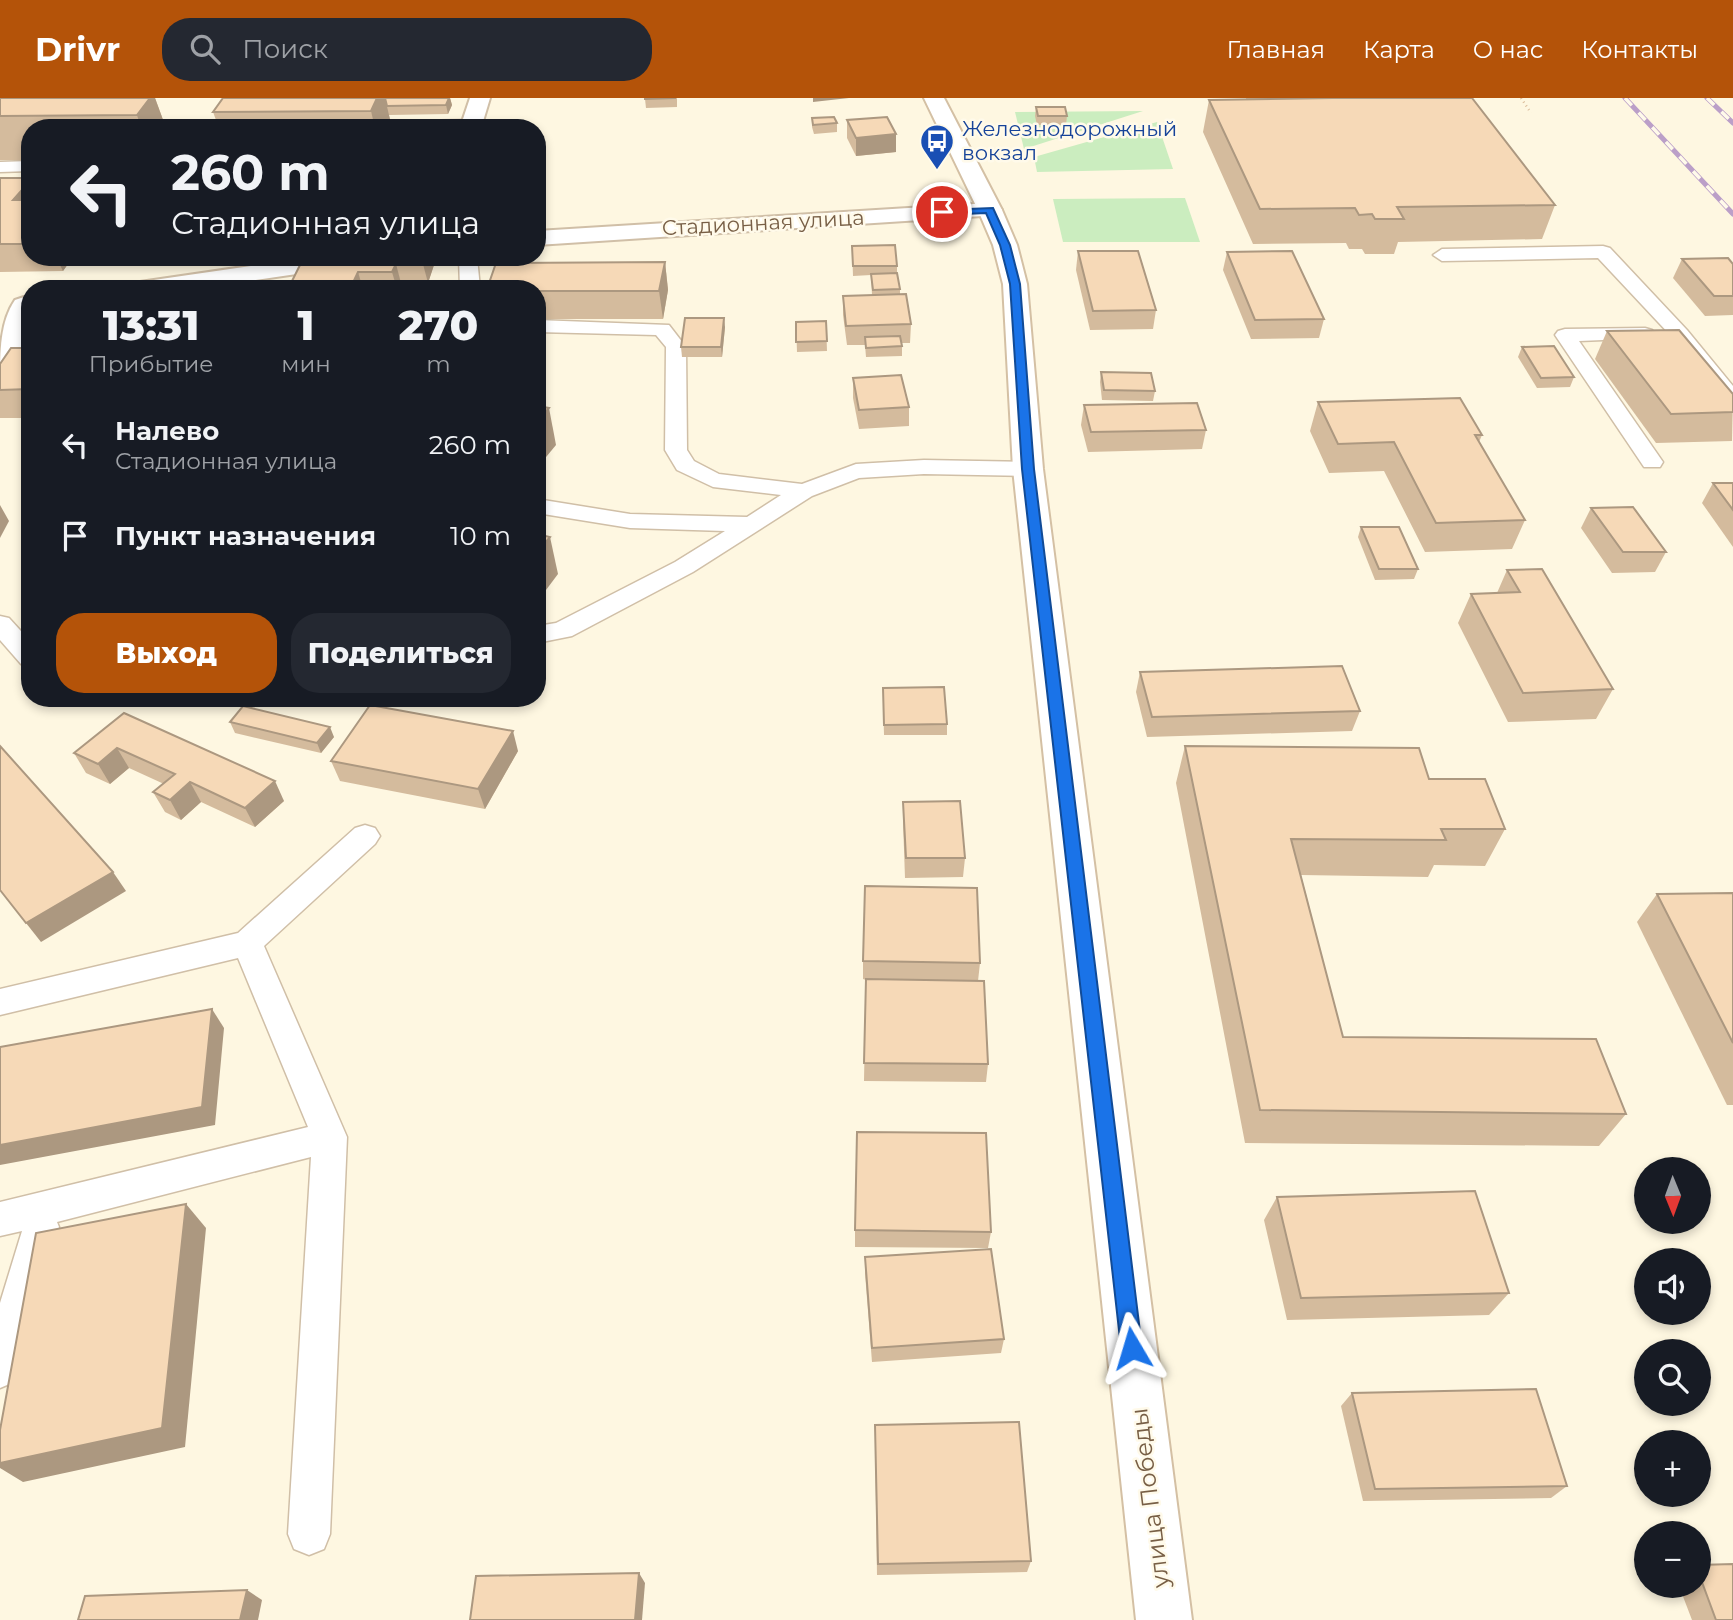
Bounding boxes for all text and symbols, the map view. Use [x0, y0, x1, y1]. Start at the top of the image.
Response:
search box [162, 18, 652, 81]
text: Drivr [35, 29, 120, 69]
icon: search [186, 30, 224, 68]
text: Поиск [242, 33, 328, 65]
text: Главная [1227, 35, 1325, 64]
text: Карта [1363, 35, 1435, 64]
text: О нас [1473, 35, 1543, 64]
text: Контакты [1581, 35, 1698, 64]
place label: Железнодорожный вокзал [962, 116, 1177, 165]
bus stop icon: Железнодорожный вокзал [918, 122, 956, 171]
text: 260 m [171, 143, 330, 202]
icon: left [56, 147, 147, 238]
pin [912, 182, 972, 242]
icon: arrive [923, 193, 961, 231]
text: Стадионная улица [171, 203, 480, 242]
street label: Стадионная улица [661, 205, 865, 240]
text: 13:31 [103, 299, 199, 351]
text: 1 [298, 299, 315, 351]
text: 270 [399, 299, 478, 351]
text: Прибытие [89, 350, 213, 378]
text: мин [281, 350, 331, 378]
text: m [426, 350, 451, 378]
text: Налево [115, 415, 219, 447]
icon: left [56, 426, 94, 464]
text: 260 m [429, 429, 511, 461]
text: Стадионная улица [115, 447, 337, 475]
icon: arrive [56, 517, 94, 555]
text: Пункт назначения [115, 520, 376, 552]
text: 10 m [450, 520, 511, 552]
button: Выход [56, 613, 277, 693]
button: Поделиться [291, 613, 511, 693]
north arrow [1634, 1157, 1712, 1234]
map controls [1634, 1157, 1711, 1598]
button: sound [1634, 1248, 1711, 1325]
position arrow [1095, 1311, 1169, 1385]
button: search [1634, 1339, 1711, 1416]
street label: улица Победы [1124, 1406, 1175, 1591]
button: + [1634, 1430, 1711, 1507]
button: − [1634, 1521, 1711, 1598]

